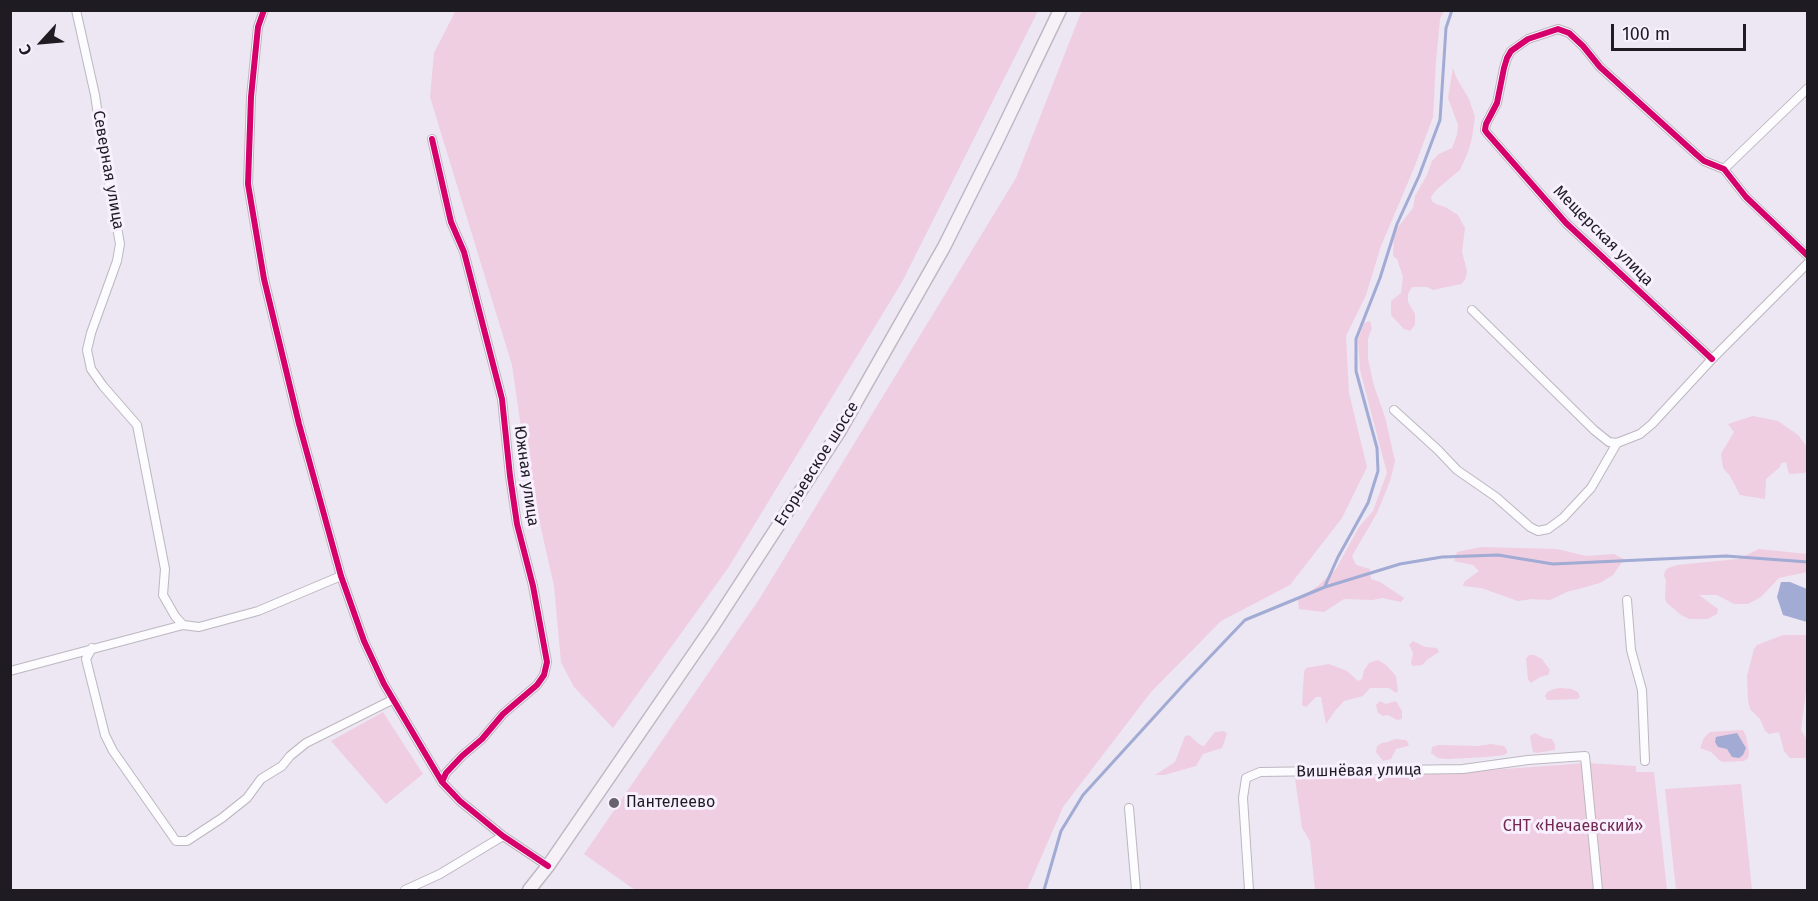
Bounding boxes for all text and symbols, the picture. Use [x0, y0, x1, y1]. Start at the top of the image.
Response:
north arrow [12, 12, 72, 72]
scale bar [1614, 12, 1749, 50]
text: 100 m [1622, 23, 1670, 45]
text: С [15, 42, 36, 58]
street label: Северная улица [88, 109, 128, 231]
street label: Мещерская улица [1549, 182, 1657, 290]
street label: Егорьевское шоссе [771, 398, 863, 530]
street label: Южная улица [509, 424, 543, 528]
street label: Вишнёвая улица [1296, 760, 1422, 782]
place label: Пантелеево [626, 793, 715, 813]
marker: Пантелеево [607, 796, 621, 810]
park label: СНТ «Нечаевский» [1503, 817, 1643, 837]

